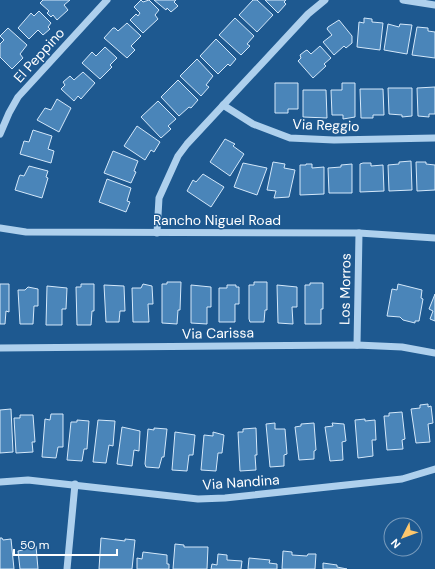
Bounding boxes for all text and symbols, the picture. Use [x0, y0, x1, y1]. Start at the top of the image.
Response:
street label: El Peppino [10, 24, 68, 86]
street label: Via Reggio [292, 115, 360, 135]
street label: Rancho Niguel Road [153, 211, 281, 229]
street label: Los Morros [335, 253, 355, 325]
street label: Via Carissa [182, 323, 254, 343]
street label: Via Nandina [202, 470, 280, 494]
north arrow [383, 517, 423, 557]
scale bar [14, 531, 117, 557]
text: N [388, 536, 403, 551]
text: 50 m [20, 537, 49, 553]

